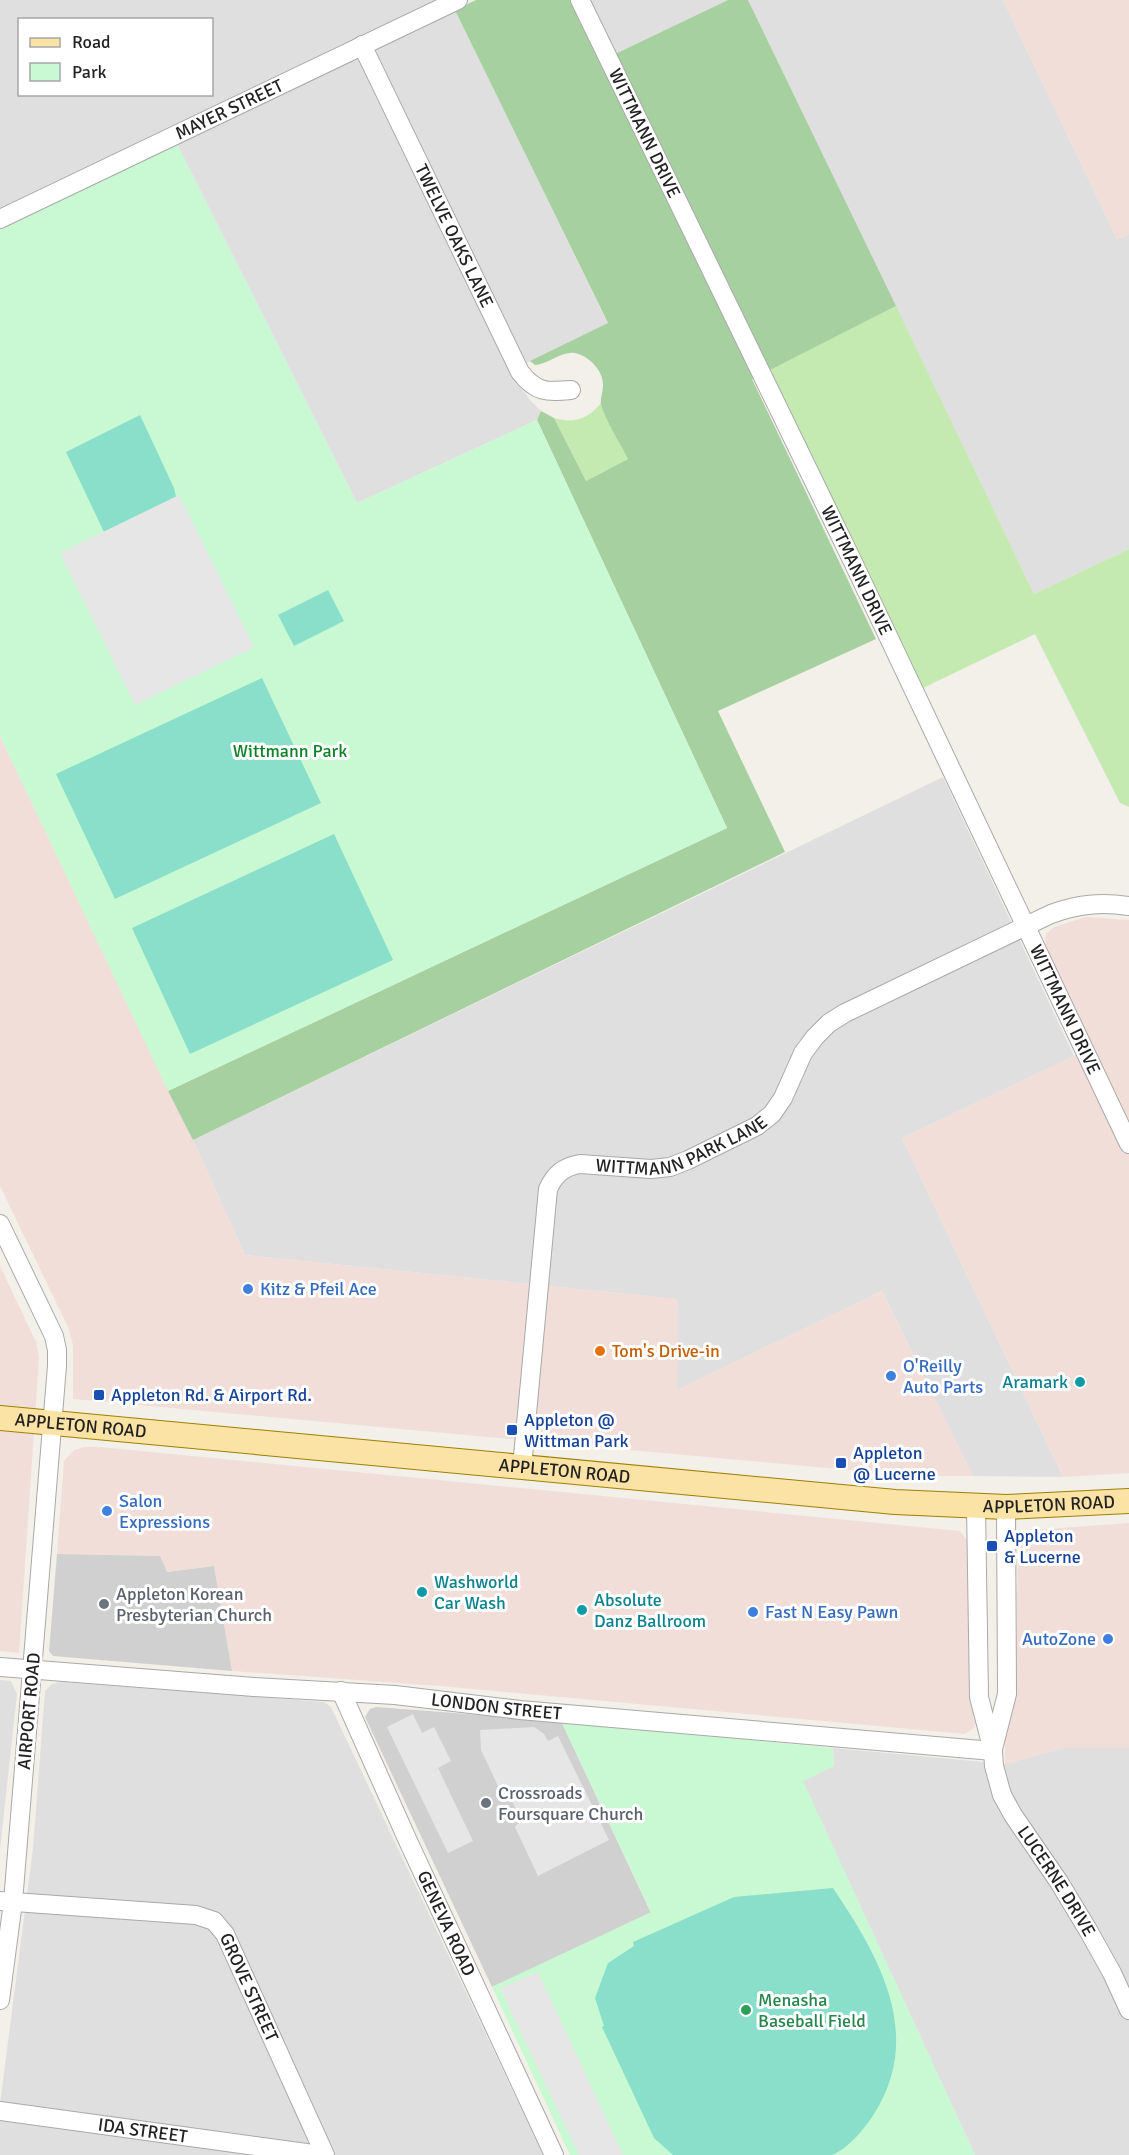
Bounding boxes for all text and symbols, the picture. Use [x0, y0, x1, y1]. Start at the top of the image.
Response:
legend [18, 18, 213, 96]
text: Road [72, 31, 111, 53]
text: Park [72, 61, 107, 83]
street label: WITTMANN DRIVE [604, 65, 685, 201]
street label: MAYER STREET [172, 74, 287, 145]
street label: TWELVE OAKS LANE [410, 161, 498, 311]
street label: WITTMANN DRIVE [816, 502, 897, 639]
park label: Wittmann Park [233, 740, 347, 762]
street label: WITTMANN DRIVE [1025, 941, 1105, 1078]
street label: WITTMANN PARK LANE [595, 1111, 772, 1180]
place label: Kitz & Pfeil Ace [260, 1278, 377, 1300]
marker: Kitz & Pfeil Ace [241, 1282, 255, 1296]
place label: Tom's Drive-in [612, 1340, 720, 1362]
marker: Tom's Drive-in [593, 1344, 607, 1358]
place label: O'Reilly Auto Parts [903, 1355, 983, 1398]
marker: O'Reilly Auto Parts [884, 1369, 898, 1383]
place label: Aramark [1002, 1371, 1068, 1393]
marker: Aramark [1073, 1375, 1087, 1389]
place label: Appleton Rd. & Airport Rd. [111, 1384, 312, 1406]
marker: Appleton Rd. & Airport Rd. [92, 1388, 106, 1402]
street label: APPLETON ROAD [14, 1408, 147, 1443]
place label: Appleton @ Wittman Park [524, 1409, 629, 1452]
marker: Appleton @ Wittman Park [505, 1423, 519, 1437]
place label: Appleton @ Lucerne [853, 1442, 936, 1485]
street label: APPLETON ROAD [498, 1454, 631, 1488]
marker: Appleton @ Lucerne [834, 1456, 848, 1470]
place label: Salon Expressions [119, 1490, 210, 1533]
street label: APPLETON ROAD [982, 1491, 1115, 1518]
marker: Salon Expressions [100, 1504, 114, 1518]
place label: Appleton & Lucerne [1004, 1525, 1081, 1568]
marker: Appleton & Lucerne [985, 1539, 999, 1553]
place label: Washworld Car Wash [434, 1571, 519, 1614]
place label: Appleton Korean Presbyterian Church [116, 1583, 272, 1626]
marker: Washworld Car Wash [415, 1585, 429, 1599]
place label: Absolute Danz Ballroom [594, 1589, 706, 1632]
marker: Appleton Korean Presbyterian Church [97, 1597, 111, 1611]
place label: Fast N Easy Pawn [765, 1601, 898, 1623]
marker: Absolute Danz Ballroom [575, 1603, 589, 1617]
marker: Fast N Easy Pawn [746, 1605, 760, 1619]
place label: AutoZone [1022, 1628, 1096, 1650]
marker: AutoZone [1101, 1632, 1115, 1646]
street label: AIRPORT ROAD [13, 1652, 45, 1770]
street label: LONDON STREET [430, 1688, 563, 1725]
place label: Crossroads Foursquare Church [498, 1782, 643, 1825]
marker: Crossroads Foursquare Church [479, 1796, 493, 1810]
street label: LUCERNE DRIVE [1013, 1822, 1100, 1940]
street label: GENEVA ROAD [412, 1867, 480, 1979]
street label: GROVE STREET [215, 1930, 283, 2045]
place label: Menasha Baseball Field [758, 1989, 866, 2032]
marker: Menasha Baseball Field [739, 2003, 753, 2017]
street label: IDA STREET [96, 2114, 189, 2148]

